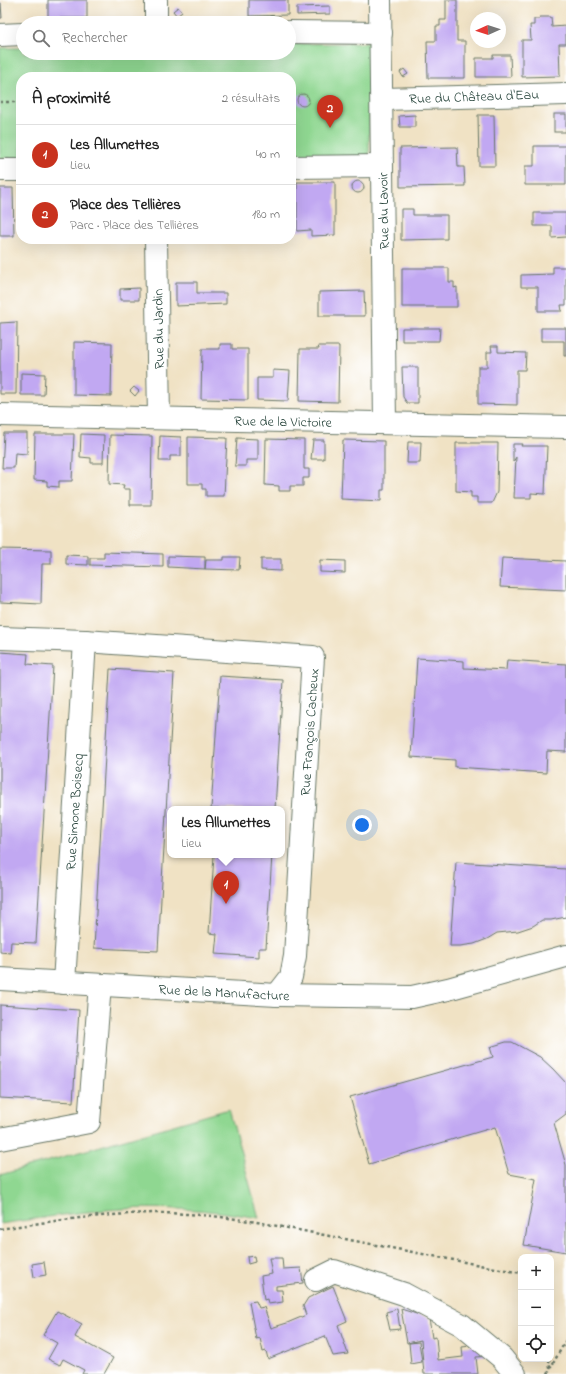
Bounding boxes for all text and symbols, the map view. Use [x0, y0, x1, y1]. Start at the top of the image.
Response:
north arrow [470, 12, 506, 48]
search box [16, 16, 296, 60]
icon: search [30, 27, 52, 49]
text: Rechercher [62, 27, 127, 49]
street label: Rue du Château d'Eau [409, 85, 539, 110]
text: À proximité [32, 86, 110, 111]
text: 2 résultats [222, 89, 280, 108]
pin: 2 [317, 95, 343, 128]
text: Les Allumettes [70, 134, 159, 156]
text: 1 [43, 145, 47, 164]
text: 40 m [256, 145, 280, 164]
text: Lieu [70, 156, 90, 175]
street label: Rue du Lavoir [373, 172, 396, 250]
text: Place des Tellières [70, 194, 181, 216]
text: 2 [42, 205, 48, 224]
text: 180 m [252, 205, 280, 224]
text: Parc · Place des Tellières [70, 216, 199, 235]
street label: Rue du Jardin [148, 288, 171, 370]
street label: Rue de la Victoire [234, 411, 333, 434]
street label: Rue François Cacheux [296, 668, 325, 796]
street label: Rue Simone Boisecq [61, 753, 90, 871]
popup [167, 806, 285, 858]
text: Les Allumettes [181, 812, 271, 834]
your location [352, 815, 372, 835]
text: Lieu [181, 834, 202, 853]
pin: 1 [213, 871, 239, 904]
street label: Rue de la Manufacture [158, 980, 291, 1007]
map controls [518, 1254, 554, 1362]
button: + [518, 1254, 554, 1290]
button: − [518, 1290, 554, 1326]
button: locate [518, 1326, 554, 1362]

